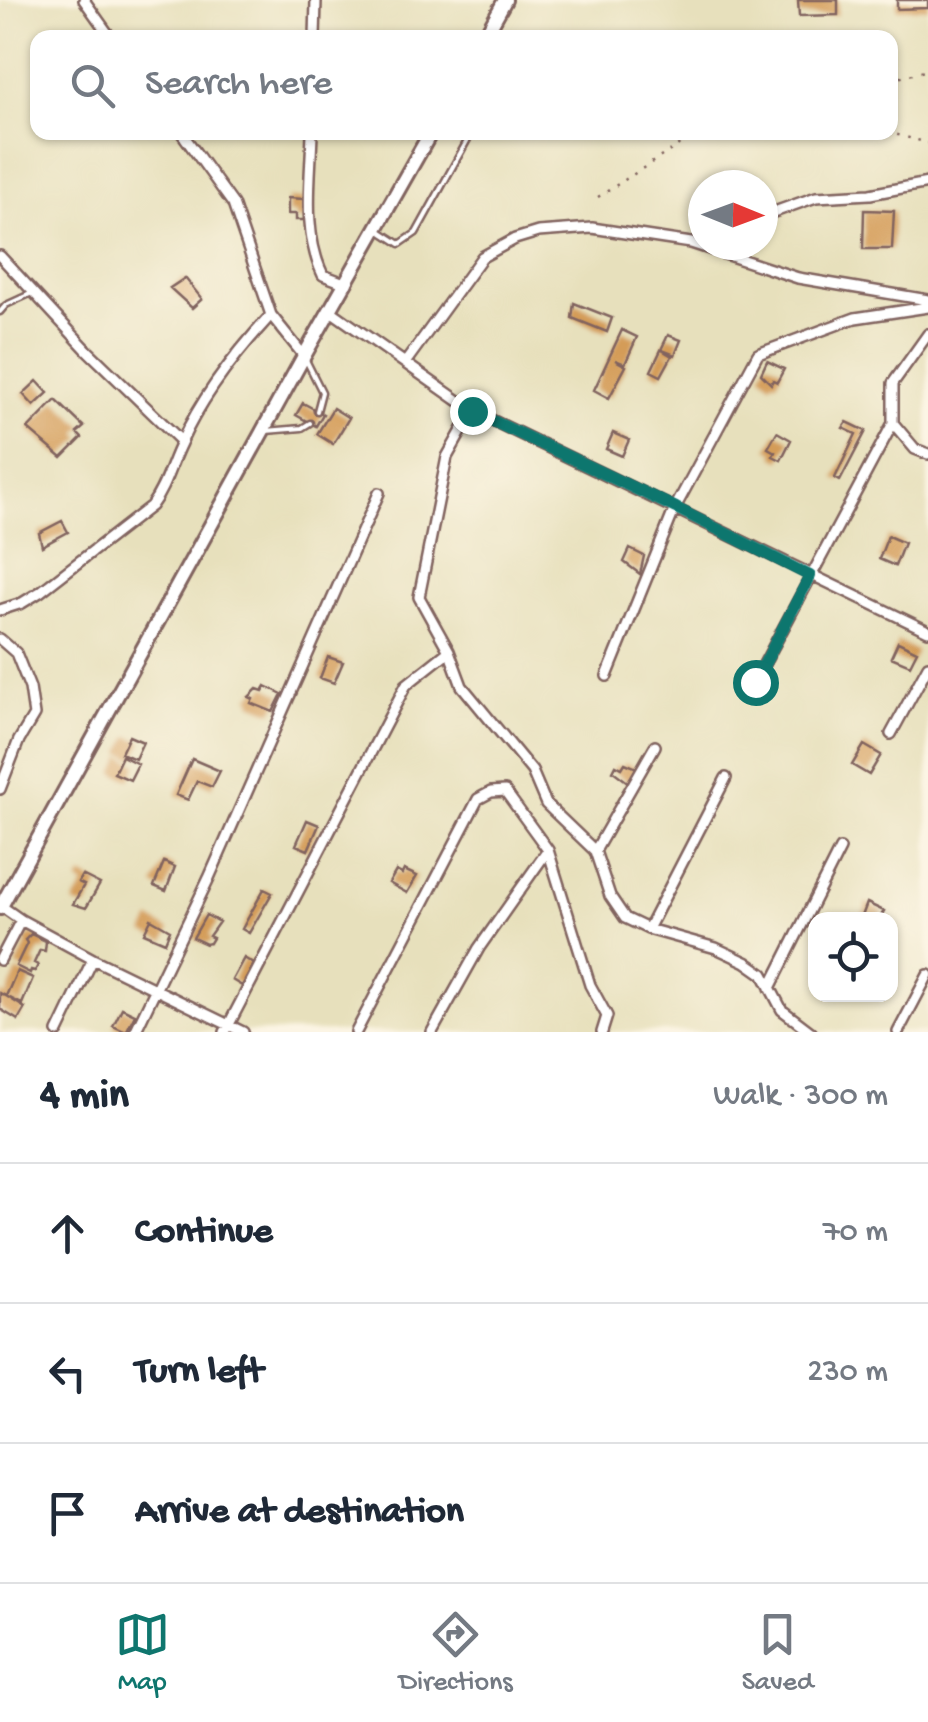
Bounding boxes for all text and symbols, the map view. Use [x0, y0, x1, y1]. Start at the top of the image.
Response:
search box [30, 30, 898, 140]
icon: search [65, 58, 120, 113]
text: Search here [145, 63, 332, 107]
north arrow [688, 170, 778, 260]
route end [450, 389, 496, 435]
route start [733, 660, 779, 706]
map controls [808, 912, 898, 1002]
button: locate [808, 912, 898, 1002]
text: 4 min [40, 1073, 129, 1122]
text: Walk · 300 m [713, 1078, 888, 1116]
icon: ahead [40, 1206, 95, 1261]
text: Continue [135, 1211, 273, 1255]
text: 70 m [823, 1214, 888, 1252]
icon: left [40, 1346, 95, 1401]
text: Turn left [135, 1351, 263, 1395]
text: 230 m [807, 1354, 888, 1392]
icon: arrive [40, 1486, 95, 1541]
text: Arrive at destination [135, 1491, 464, 1535]
tab: Map [115, 1607, 170, 1700]
tab: Directions [399, 1607, 513, 1700]
tab: Saved [742, 1607, 813, 1700]

